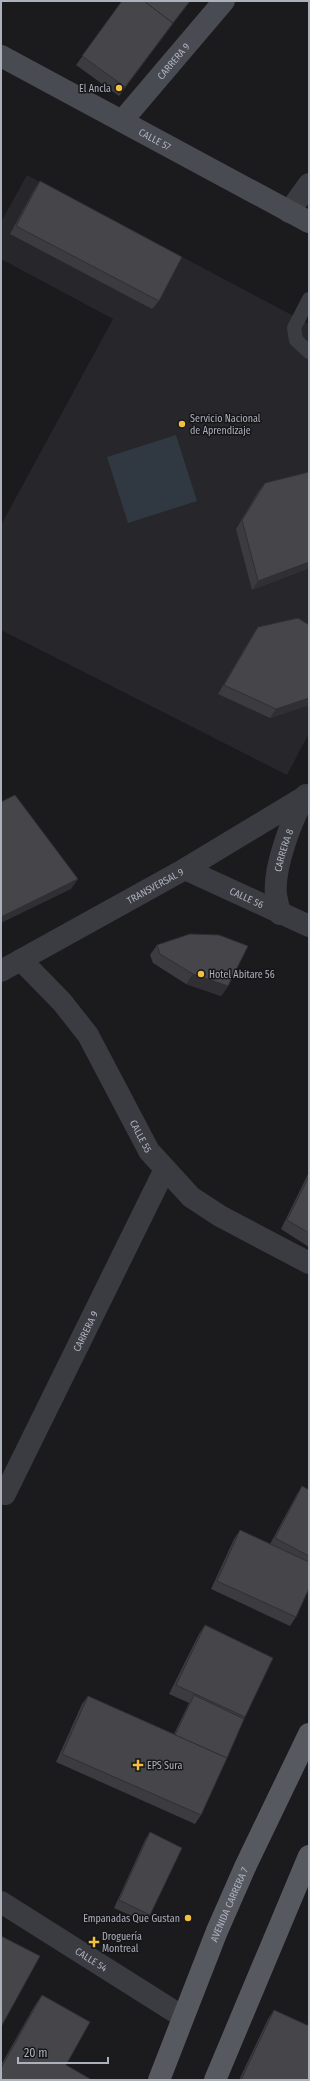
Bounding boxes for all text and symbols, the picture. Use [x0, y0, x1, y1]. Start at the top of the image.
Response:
street label: CARRERA 9 [155, 41, 193, 82]
place label: El Ancla [79, 83, 111, 95]
marker: El Ancla [114, 83, 124, 93]
street label: CALLE 57 [136, 126, 173, 153]
place label: Servicio Nacional de Aprendizaje [190, 413, 261, 437]
marker: Servicio Nacional de Aprendizaje [177, 419, 187, 429]
street label: CARRERA 8 [272, 828, 296, 873]
street label: TRANSVERSAL 9 [125, 866, 186, 907]
street label: CALLE 56 [228, 885, 265, 911]
marker: Hotel Abitare 56 [196, 969, 206, 979]
place label: Hotel Abitare 56 [209, 969, 275, 981]
street label: CALLE 55 [127, 1118, 154, 1155]
street label: CARRERA 9 [71, 1309, 101, 1354]
marker: EPS Sura [132, 1759, 144, 1771]
place label: EPS Sura [147, 1760, 182, 1772]
street label: AVENIDA CARRERA 7 [208, 1866, 251, 1944]
place label: Empanadas Que Gustan [83, 1913, 180, 1925]
marker: Empanadas Que Gustan [183, 1913, 193, 1923]
place label: Droguería Montreal [102, 1930, 142, 1955]
marker: Droguería Montreal [89, 1937, 99, 1947]
street label: CALLE 54 [73, 1945, 109, 1975]
scale bar [18, 2039, 108, 2065]
text: 20 m [24, 2046, 48, 2060]

